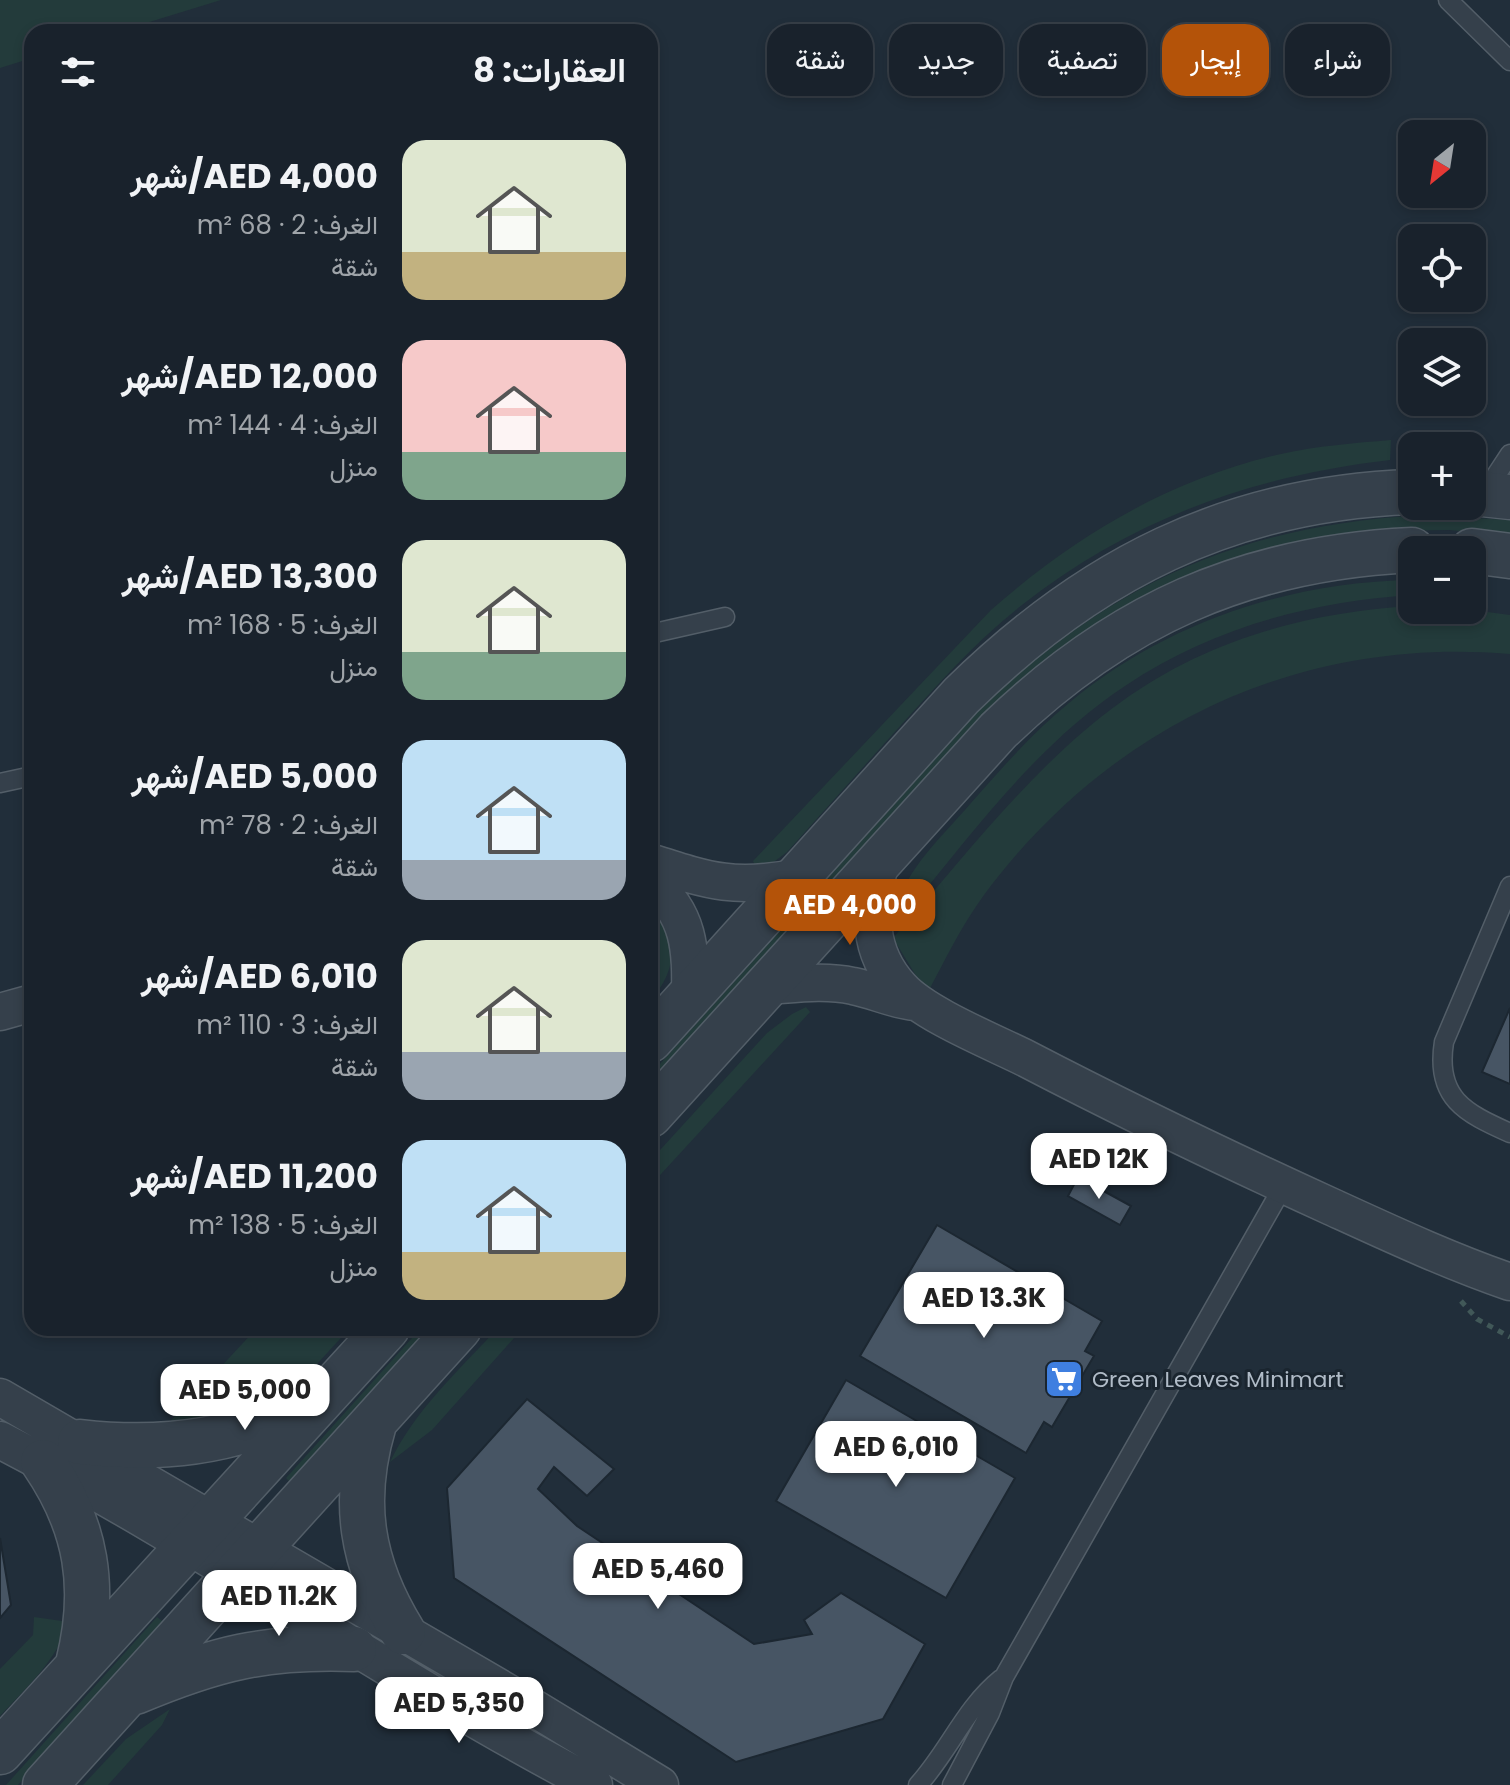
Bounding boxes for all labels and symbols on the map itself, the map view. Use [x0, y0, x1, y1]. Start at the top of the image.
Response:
north arrow [1398, 120, 1486, 208]
pin: AED 4,000 [758, 879, 942, 947]
pin: AED 12K [1025, 1133, 1173, 1201]
pin: AED 13.3K [892, 1272, 1076, 1340]
supermarket icon: Green Leaves Minimart [1043, 1358, 1085, 1400]
pin: AED 5,000 [153, 1364, 337, 1432]
place label: Green Leaves Minimart [1092, 1364, 1344, 1395]
pin: AED 6,010 [804, 1421, 988, 1489]
pin: AED 5,460 [566, 1543, 750, 1611]
pin: AED 11.2K [187, 1570, 371, 1638]
pin: AED 5,350 [367, 1677, 551, 1745]

